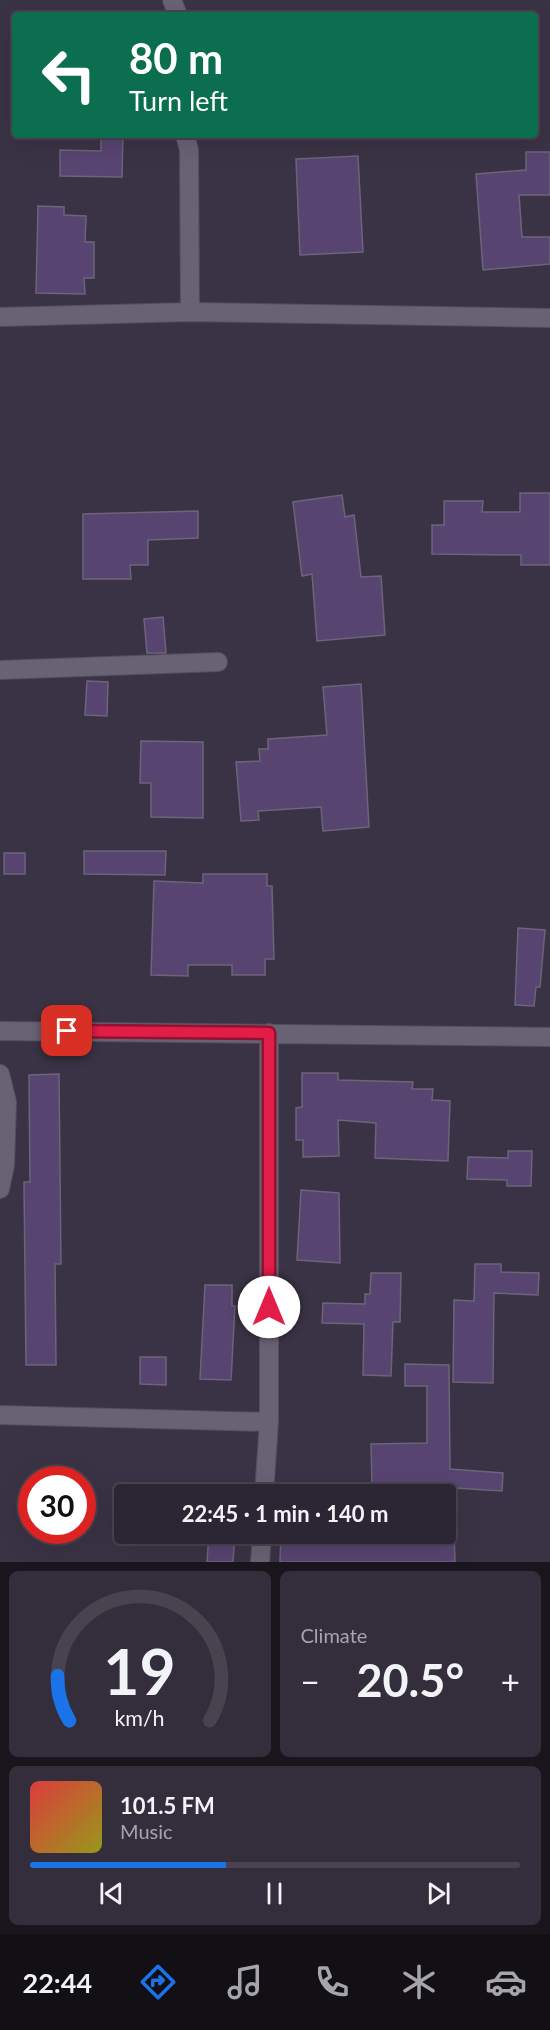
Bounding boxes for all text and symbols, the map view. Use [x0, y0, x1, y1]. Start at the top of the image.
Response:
text: 80 m [129, 33, 223, 83]
icon: left [30, 36, 108, 114]
text: Turn left [129, 84, 228, 117]
pin [41, 1005, 92, 1056]
icon: arrive [50, 1014, 83, 1047]
position arrow [237, 1275, 301, 1339]
speed limit sign: 30 [18, 1466, 96, 1544]
text: 22:45 · 1 min · 140 m [182, 1500, 388, 1527]
text: Climate [301, 1623, 367, 1647]
text: 19 [104, 1633, 176, 1708]
text: 20.5° [356, 1653, 464, 1707]
text: − [301, 1661, 320, 1701]
text: + [501, 1661, 520, 1701]
text: km/h [115, 1705, 165, 1731]
text: 101.5 FM [120, 1792, 215, 1819]
text: Music [120, 1819, 173, 1843]
icon: previous [95, 1877, 128, 1910]
icon: pause [258, 1877, 291, 1910]
icon: next [422, 1877, 455, 1910]
icon: directions [137, 1961, 179, 2003]
icon: music [224, 1961, 266, 2003]
icon: phone [311, 1961, 353, 2003]
icon: climate [398, 1961, 440, 2003]
icon: car [485, 1961, 527, 2003]
text: 22:44 [23, 1966, 92, 1999]

